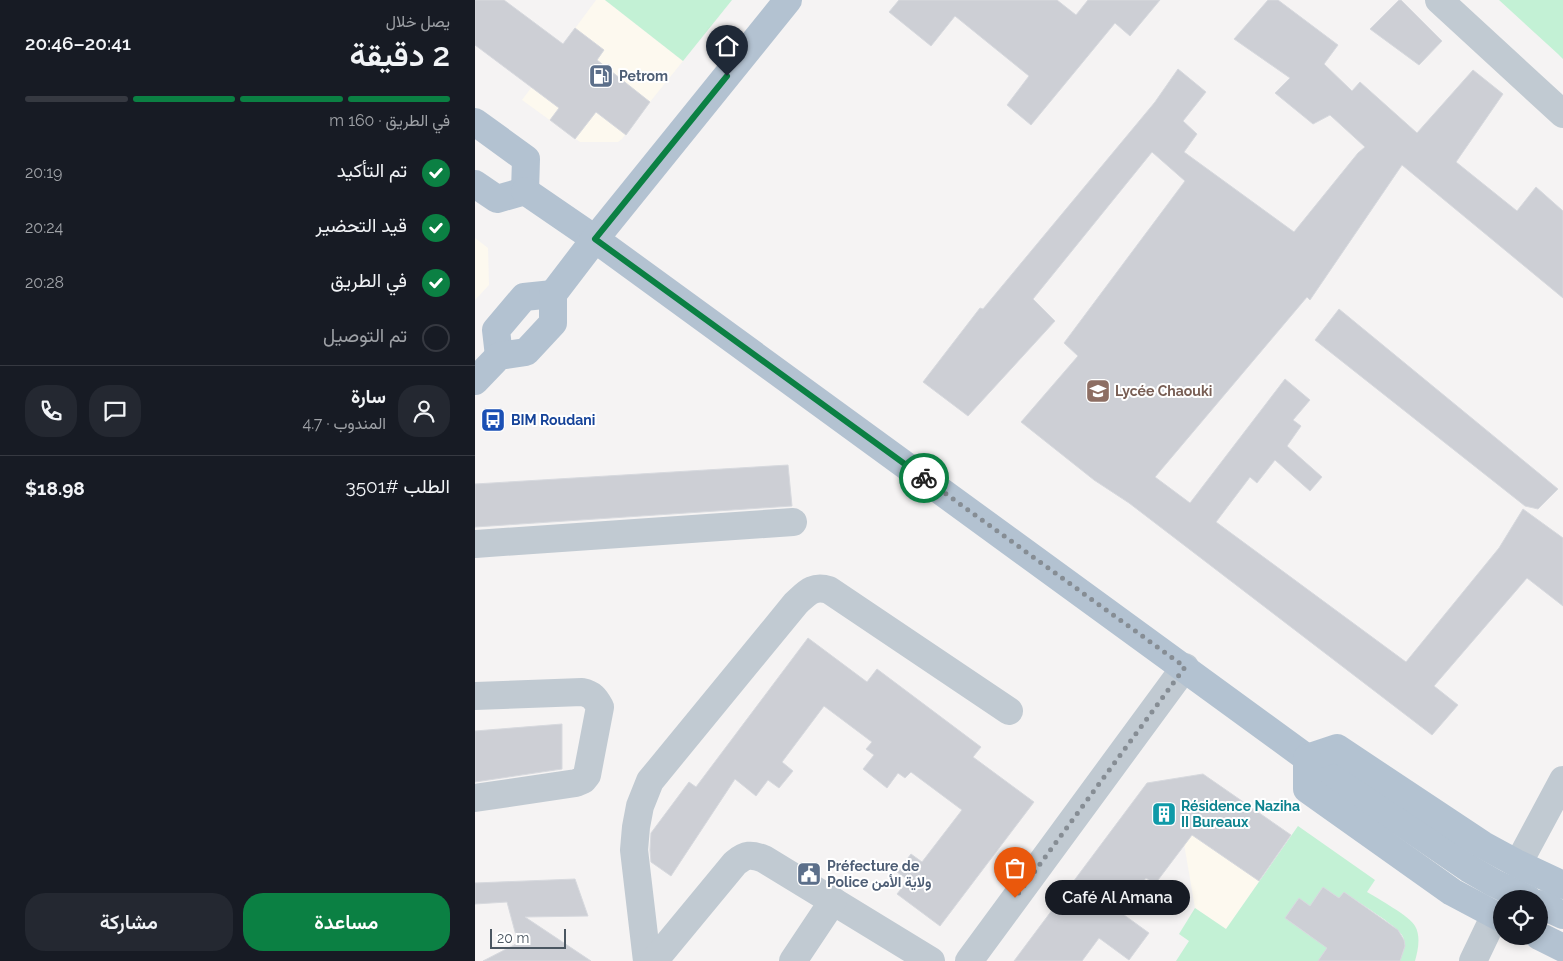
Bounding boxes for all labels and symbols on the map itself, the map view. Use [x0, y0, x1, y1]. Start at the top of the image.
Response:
pin [706, 25, 748, 76]
fuel station icon: Petrom [588, 63, 614, 89]
place label: Petrom [619, 68, 668, 84]
school or university icon: Lycée Chaouki [1085, 378, 1111, 404]
place label: Lycée Chaouki [1115, 383, 1212, 399]
bus stop icon: BIM Roudani [480, 407, 506, 433]
place label: BIM Roudani [511, 412, 595, 428]
courier [899, 453, 949, 503]
place label: Résidence Naziha II Bureaux [1181, 798, 1300, 830]
building icon: Résidence Naziha II Bureaux [1151, 801, 1177, 827]
pin [994, 847, 1036, 898]
place label: Préfecture de Police ولاية الأمن [827, 858, 931, 891]
public building icon: Préfecture de Police ولاية الأمن [796, 861, 822, 887]
callout: Café Al Amana [1045, 880, 1190, 916]
scale bar [490, 926, 566, 949]

